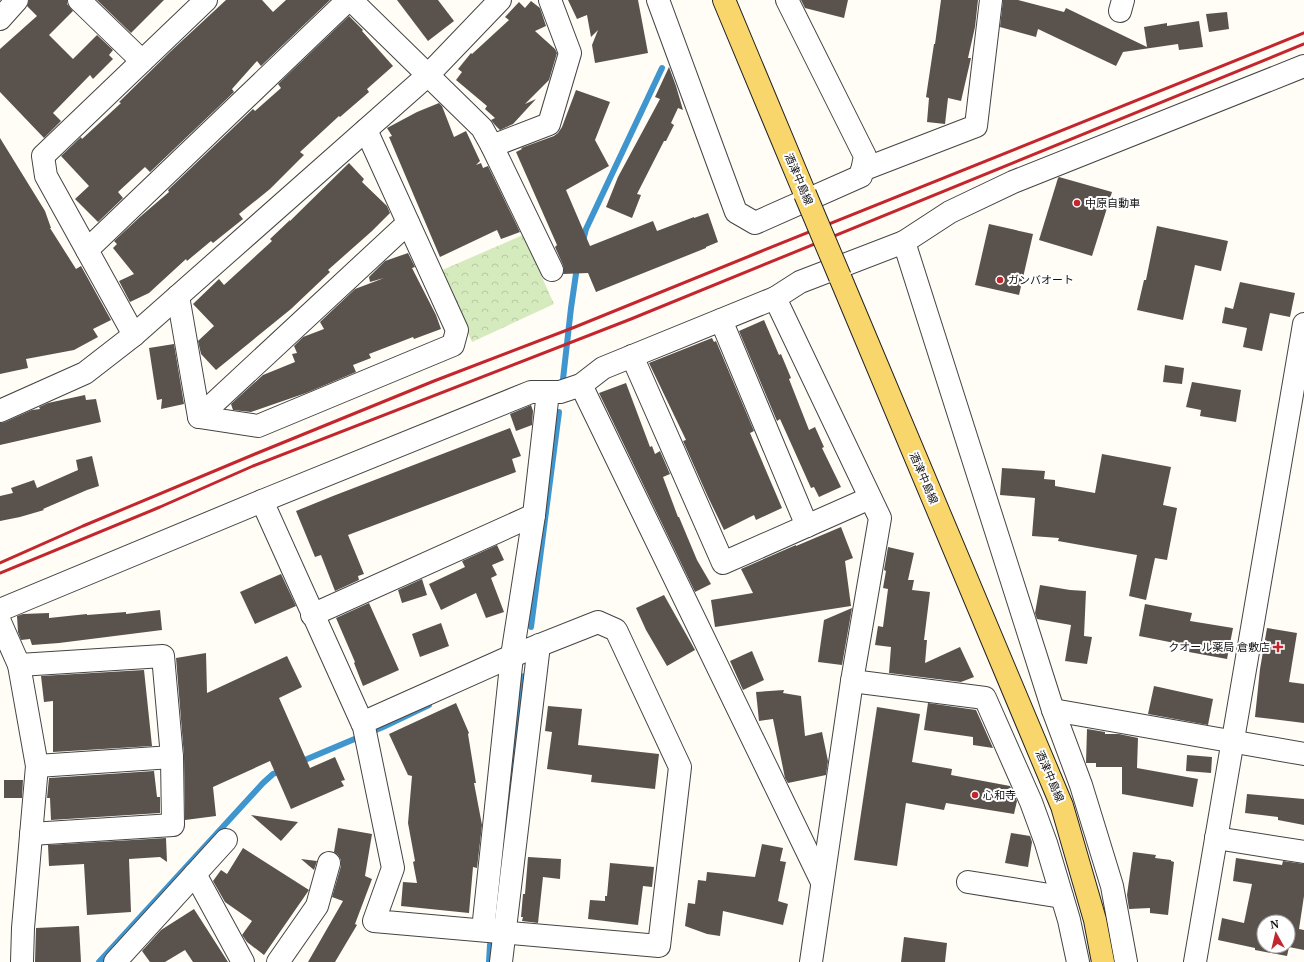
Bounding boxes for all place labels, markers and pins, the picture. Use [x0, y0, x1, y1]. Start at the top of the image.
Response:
place label: 中原自動車 [1085, 196, 1140, 210]
marker: 中原自動車 [1072, 198, 1082, 208]
place label: ガンバオート [1008, 273, 1074, 287]
marker: ガンバオート [995, 275, 1005, 285]
place label: クオール薬局 倉敷店 [1168, 640, 1270, 654]
marker: クオール薬局 倉敷店 [1273, 642, 1283, 652]
place label: 心和寺 [983, 788, 1016, 802]
marker: 心和寺 [970, 790, 980, 800]

